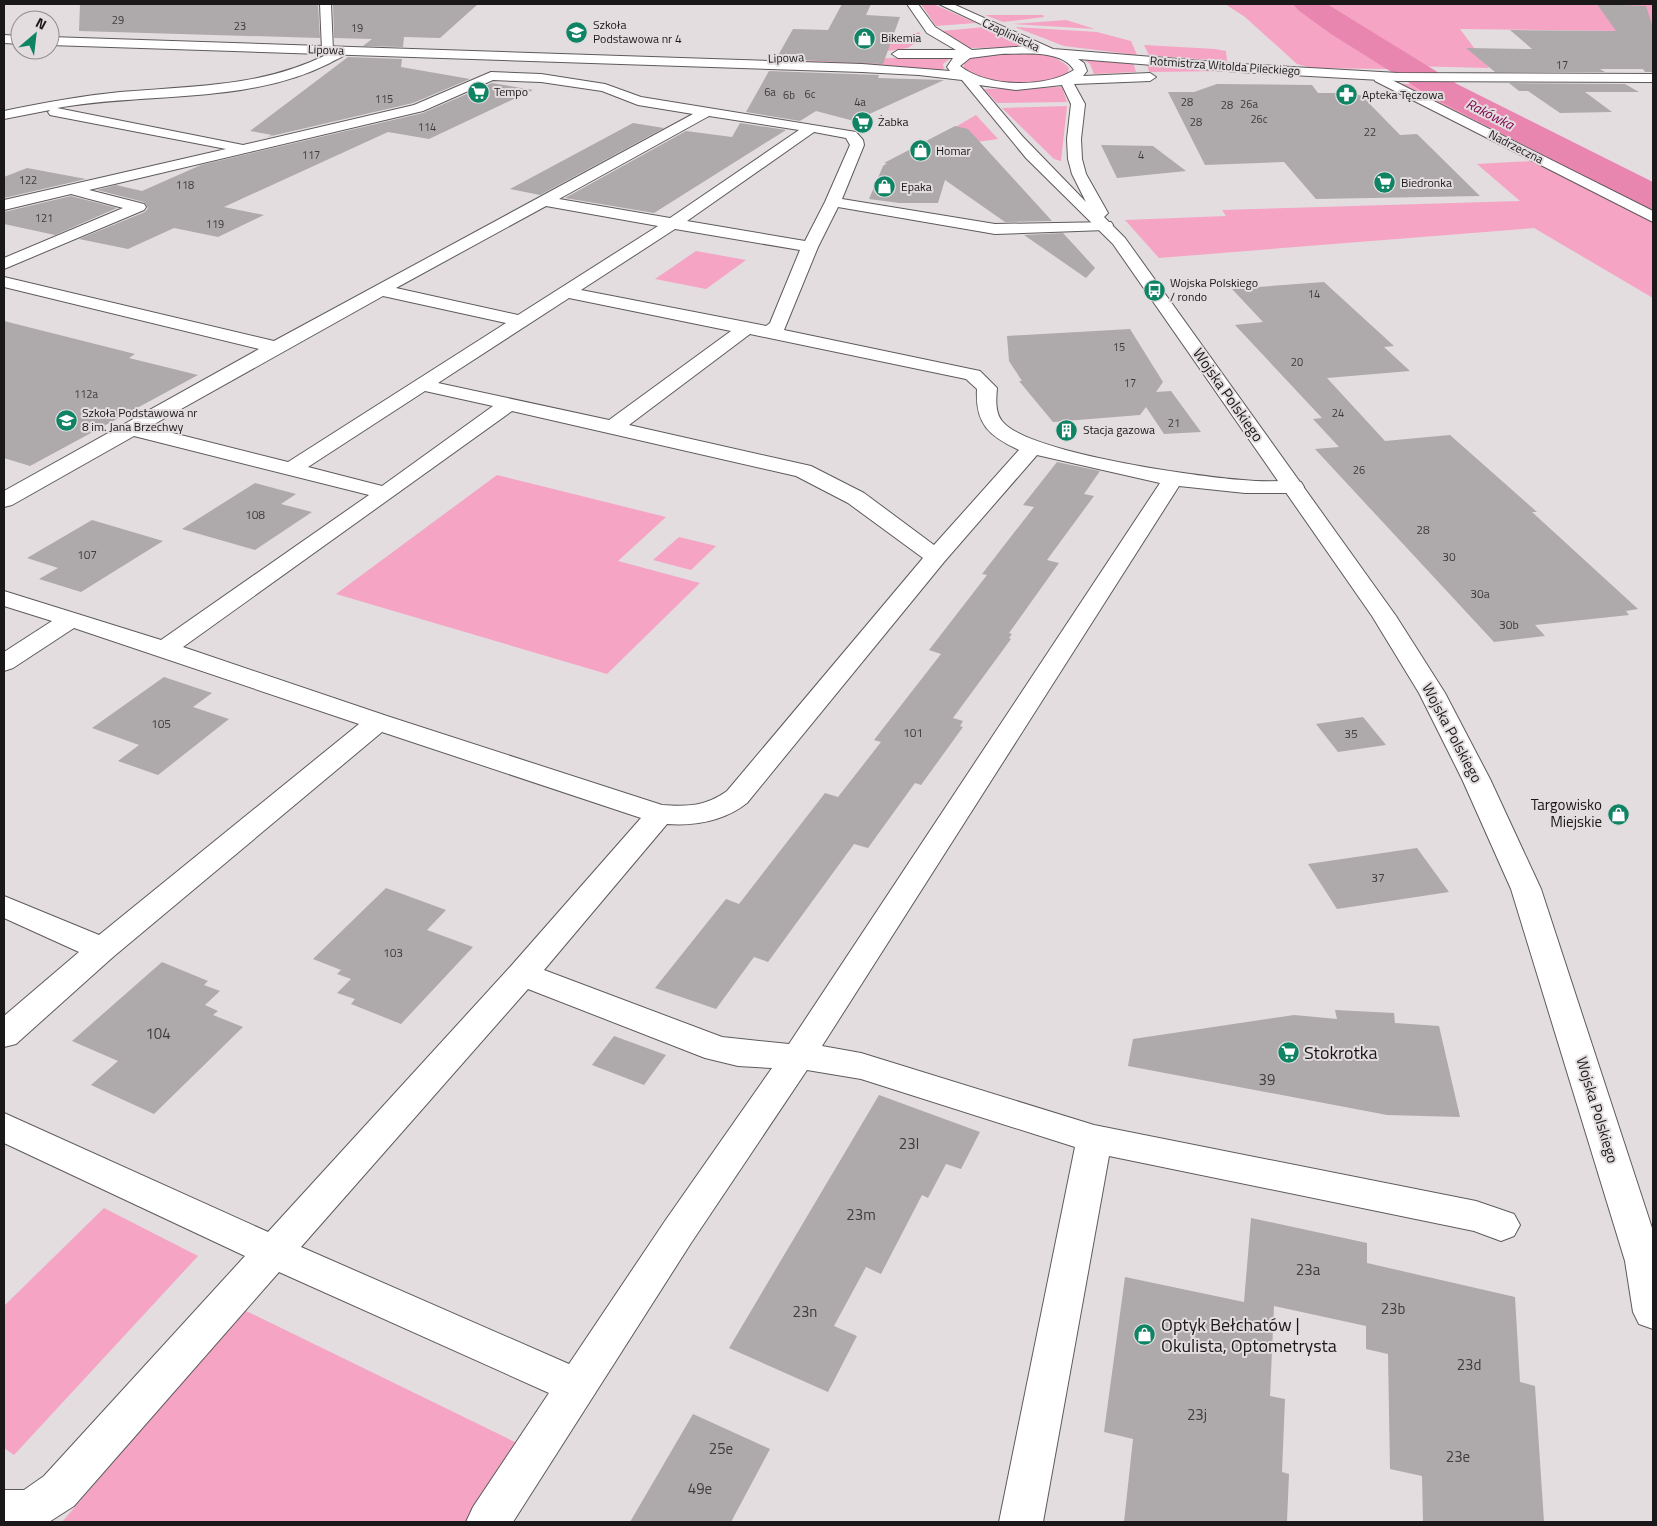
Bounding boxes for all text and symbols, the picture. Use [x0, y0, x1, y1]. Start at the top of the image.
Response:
north arrow [10, 10, 60, 60]
text: N [32, 12, 51, 35]
house number: 29 [112, 12, 124, 28]
street label: Czapliniecka [979, 13, 1043, 56]
place label: Szkoła Podstawowa nr 4 [593, 15, 682, 48]
house number: 23 [234, 18, 246, 34]
house number: 19 [351, 20, 363, 36]
school or university icon: Szkoła Podstawowa nr 4 [565, 20, 589, 44]
shop icon: Bikemia [853, 26, 877, 50]
place label: Bikemia [881, 28, 921, 47]
street label: Lipowa [308, 39, 344, 60]
street label: Lipowa [768, 47, 804, 68]
street label: Rotmistrza Witolda Pileckiego [1149, 51, 1301, 80]
house number: 17 [1556, 57, 1568, 73]
supermarket icon: Tempo [466, 80, 490, 104]
place label: Tempo [494, 82, 528, 101]
pharmacy icon: Apteka Tęczowa [1334, 83, 1358, 107]
house number: 6a [764, 84, 776, 100]
place label: Apteka Tęczowa [1362, 85, 1443, 104]
house number: 6c [805, 86, 816, 102]
house number: 6b [783, 87, 795, 103]
house number: 115 [375, 91, 393, 107]
water label: Rakówka [1463, 93, 1519, 135]
house number: 4a [854, 94, 866, 110]
house number: 28 [1181, 94, 1193, 110]
house number: 26a [1240, 96, 1258, 112]
house number: 28 [1221, 97, 1233, 113]
supermarket icon: Żabka [850, 110, 874, 134]
house number: 26c [1250, 111, 1268, 127]
place label: Żabka [878, 112, 908, 131]
house number: 28 [1190, 114, 1202, 130]
house number: 114 [418, 119, 436, 135]
house number: 22 [1364, 124, 1376, 140]
street label: Nadrzeczna [1486, 125, 1547, 168]
shop icon: Homar [908, 139, 932, 163]
place label: Homar [936, 141, 971, 160]
house number: 117 [302, 147, 320, 163]
house number: 4 [1138, 147, 1144, 163]
supermarket icon: Biedronka [1373, 171, 1397, 195]
house number: 122 [19, 172, 37, 188]
place label: Biedronka [1401, 173, 1452, 192]
shop icon: Epaka [873, 175, 897, 199]
house number: 118 [176, 177, 194, 193]
place label: Epaka [901, 177, 932, 196]
house number: 121 [35, 210, 53, 226]
house number: 119 [206, 216, 224, 232]
place label: Wojska Polskiego / rondo [1170, 273, 1258, 306]
bus stop icon: Wojska Polskiego / rondo [1142, 278, 1166, 302]
house number: 14 [1308, 286, 1320, 302]
house number: 15 [1113, 339, 1125, 355]
street label: Wojska Polskiego [1187, 343, 1269, 446]
house number: 20 [1291, 354, 1303, 370]
house number: 17 [1124, 375, 1136, 391]
house number: 112a [74, 386, 98, 402]
place label: Szkoła Podstawowa nr 8 im. Jana Brzechwy [82, 403, 197, 436]
house number: 24 [1332, 405, 1344, 421]
school or university icon: Szkoła Podstawowa nr 8 im. Jana Brzechwy [54, 408, 78, 432]
house number: 21 [1168, 415, 1180, 431]
building icon: Stacja gazowa [1055, 418, 1079, 442]
place label: Stacja gazowa [1083, 420, 1155, 439]
house number: 26 [1353, 462, 1365, 478]
house number: 108 [245, 505, 265, 524]
house number: 28 [1416, 520, 1430, 539]
house number: 107 [77, 545, 97, 564]
house number: 30 [1442, 547, 1456, 566]
house number: 30a [1470, 584, 1490, 603]
house number: 30b [1499, 615, 1519, 634]
street label: Wojska Polskiego [1416, 679, 1488, 787]
house number: 105 [151, 714, 171, 733]
house number: 101 [903, 723, 923, 742]
house number: 35 [1344, 724, 1358, 743]
place label: Targowisko Miejskie [1531, 793, 1602, 833]
shop icon: Targowisko Miejskie [1606, 802, 1630, 826]
house number: 37 [1371, 868, 1385, 887]
house number: 103 [383, 943, 403, 962]
house number: 104 [145, 1022, 171, 1045]
place label: Stokrotka [1304, 1039, 1377, 1066]
supermarket icon: Stokrotka [1276, 1041, 1300, 1065]
street label: Wojska Polskiego [1570, 1054, 1625, 1166]
house number: 39 [1259, 1068, 1275, 1091]
house number: 23l [899, 1132, 919, 1155]
house number: 23m [846, 1203, 876, 1226]
house number: 23a [1296, 1258, 1321, 1281]
house number: 23b [1381, 1297, 1405, 1320]
house number: 23n [793, 1300, 817, 1323]
place label: Optyk Bełchatów | Okulista, Optometrysta [1161, 1311, 1337, 1359]
shop icon: Optyk Bełchatów | Okulista, Optometrysta [1133, 1323, 1157, 1347]
house number: 23d [1457, 1353, 1481, 1376]
house number: 23j [1187, 1403, 1207, 1426]
house number: 25e [709, 1437, 733, 1460]
house number: 23e [1446, 1445, 1470, 1468]
house number: 49e [688, 1477, 712, 1500]

